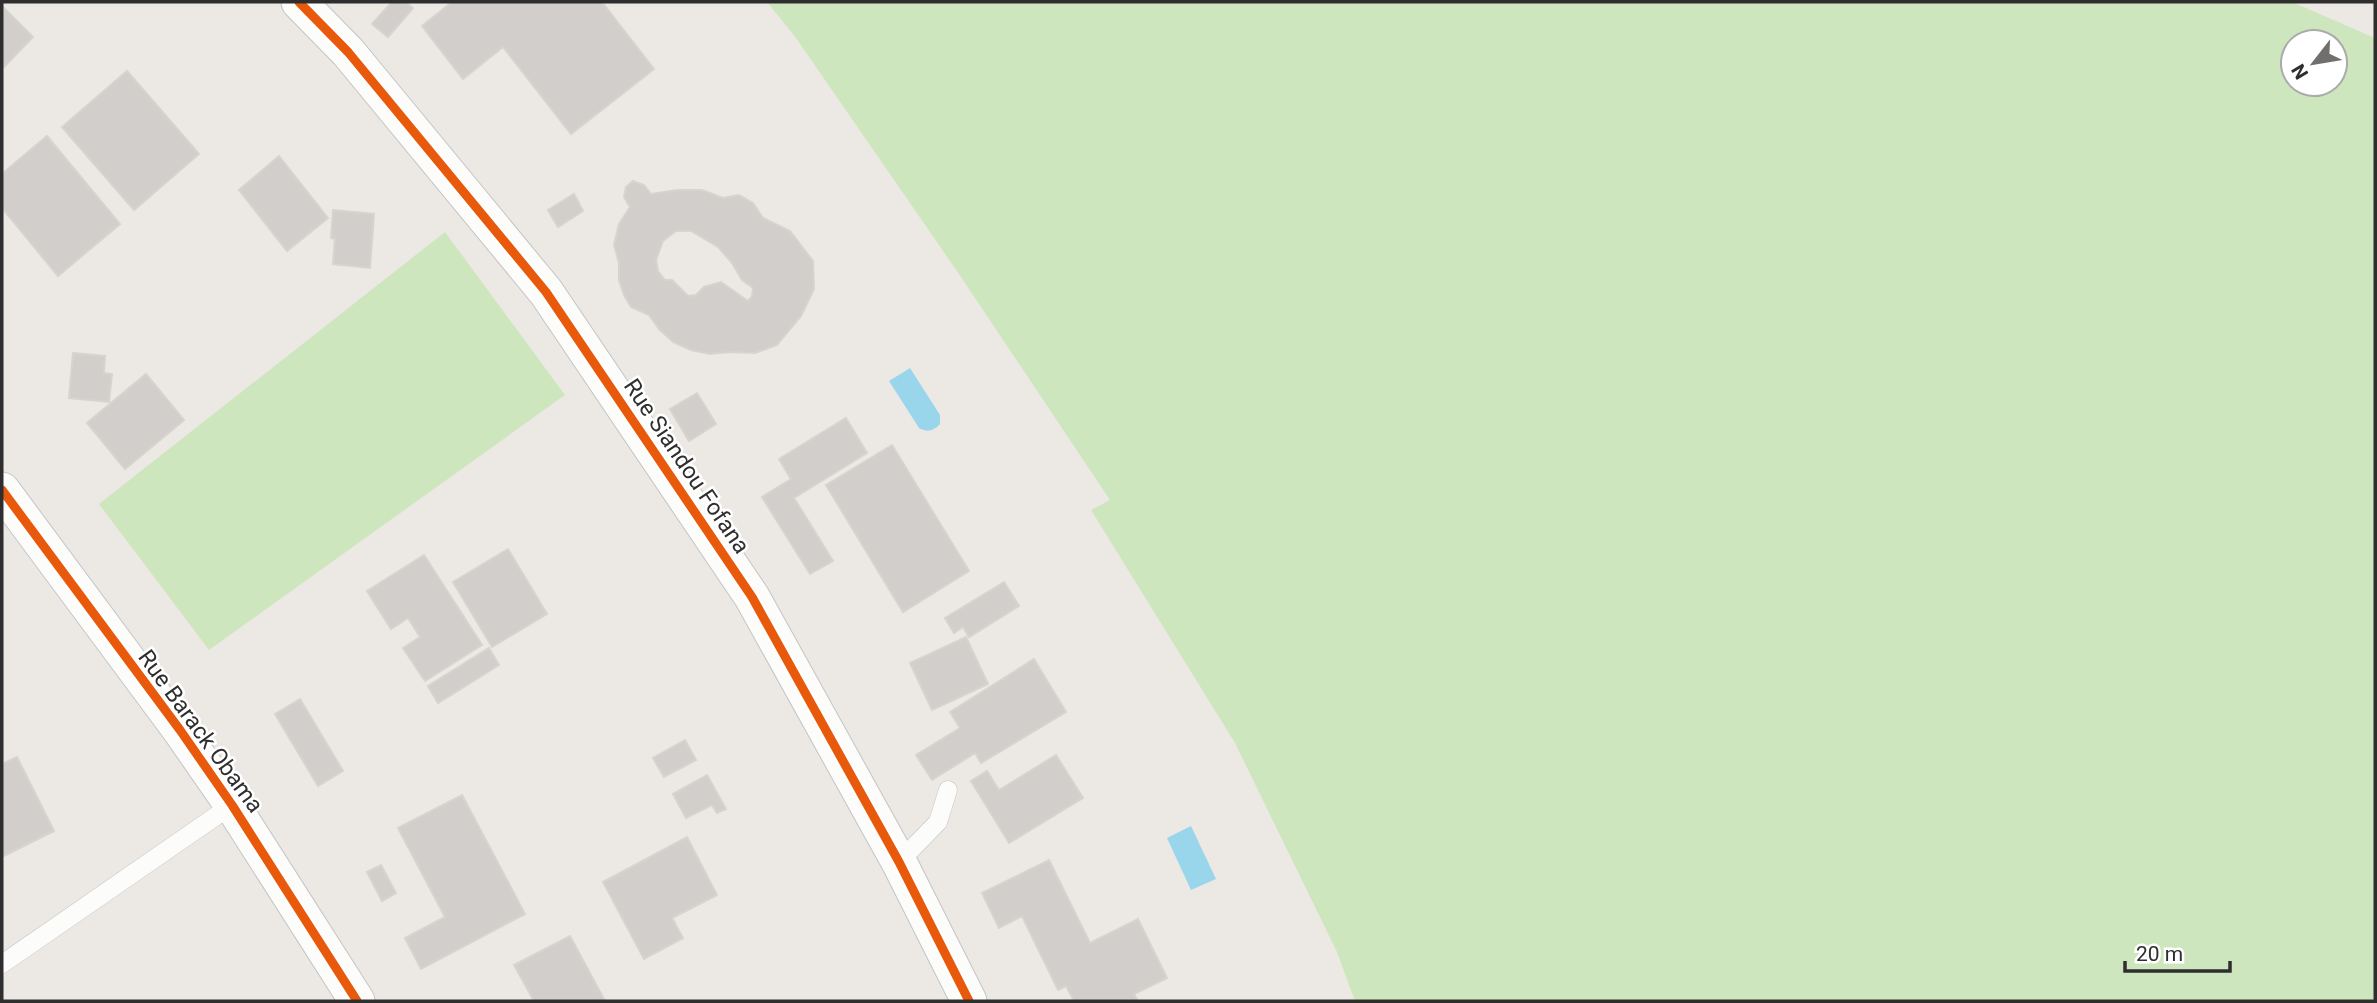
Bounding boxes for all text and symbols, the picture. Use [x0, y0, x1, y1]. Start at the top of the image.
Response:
north arrow [2279, 28, 2349, 98]
text: N [2287, 60, 2313, 83]
street label: Rue Siandou Fofana [618, 374, 755, 559]
street label: Rue Barack Obama [132, 645, 269, 818]
scale bar [2125, 930, 2230, 974]
text: 20 m [2136, 942, 2183, 966]

